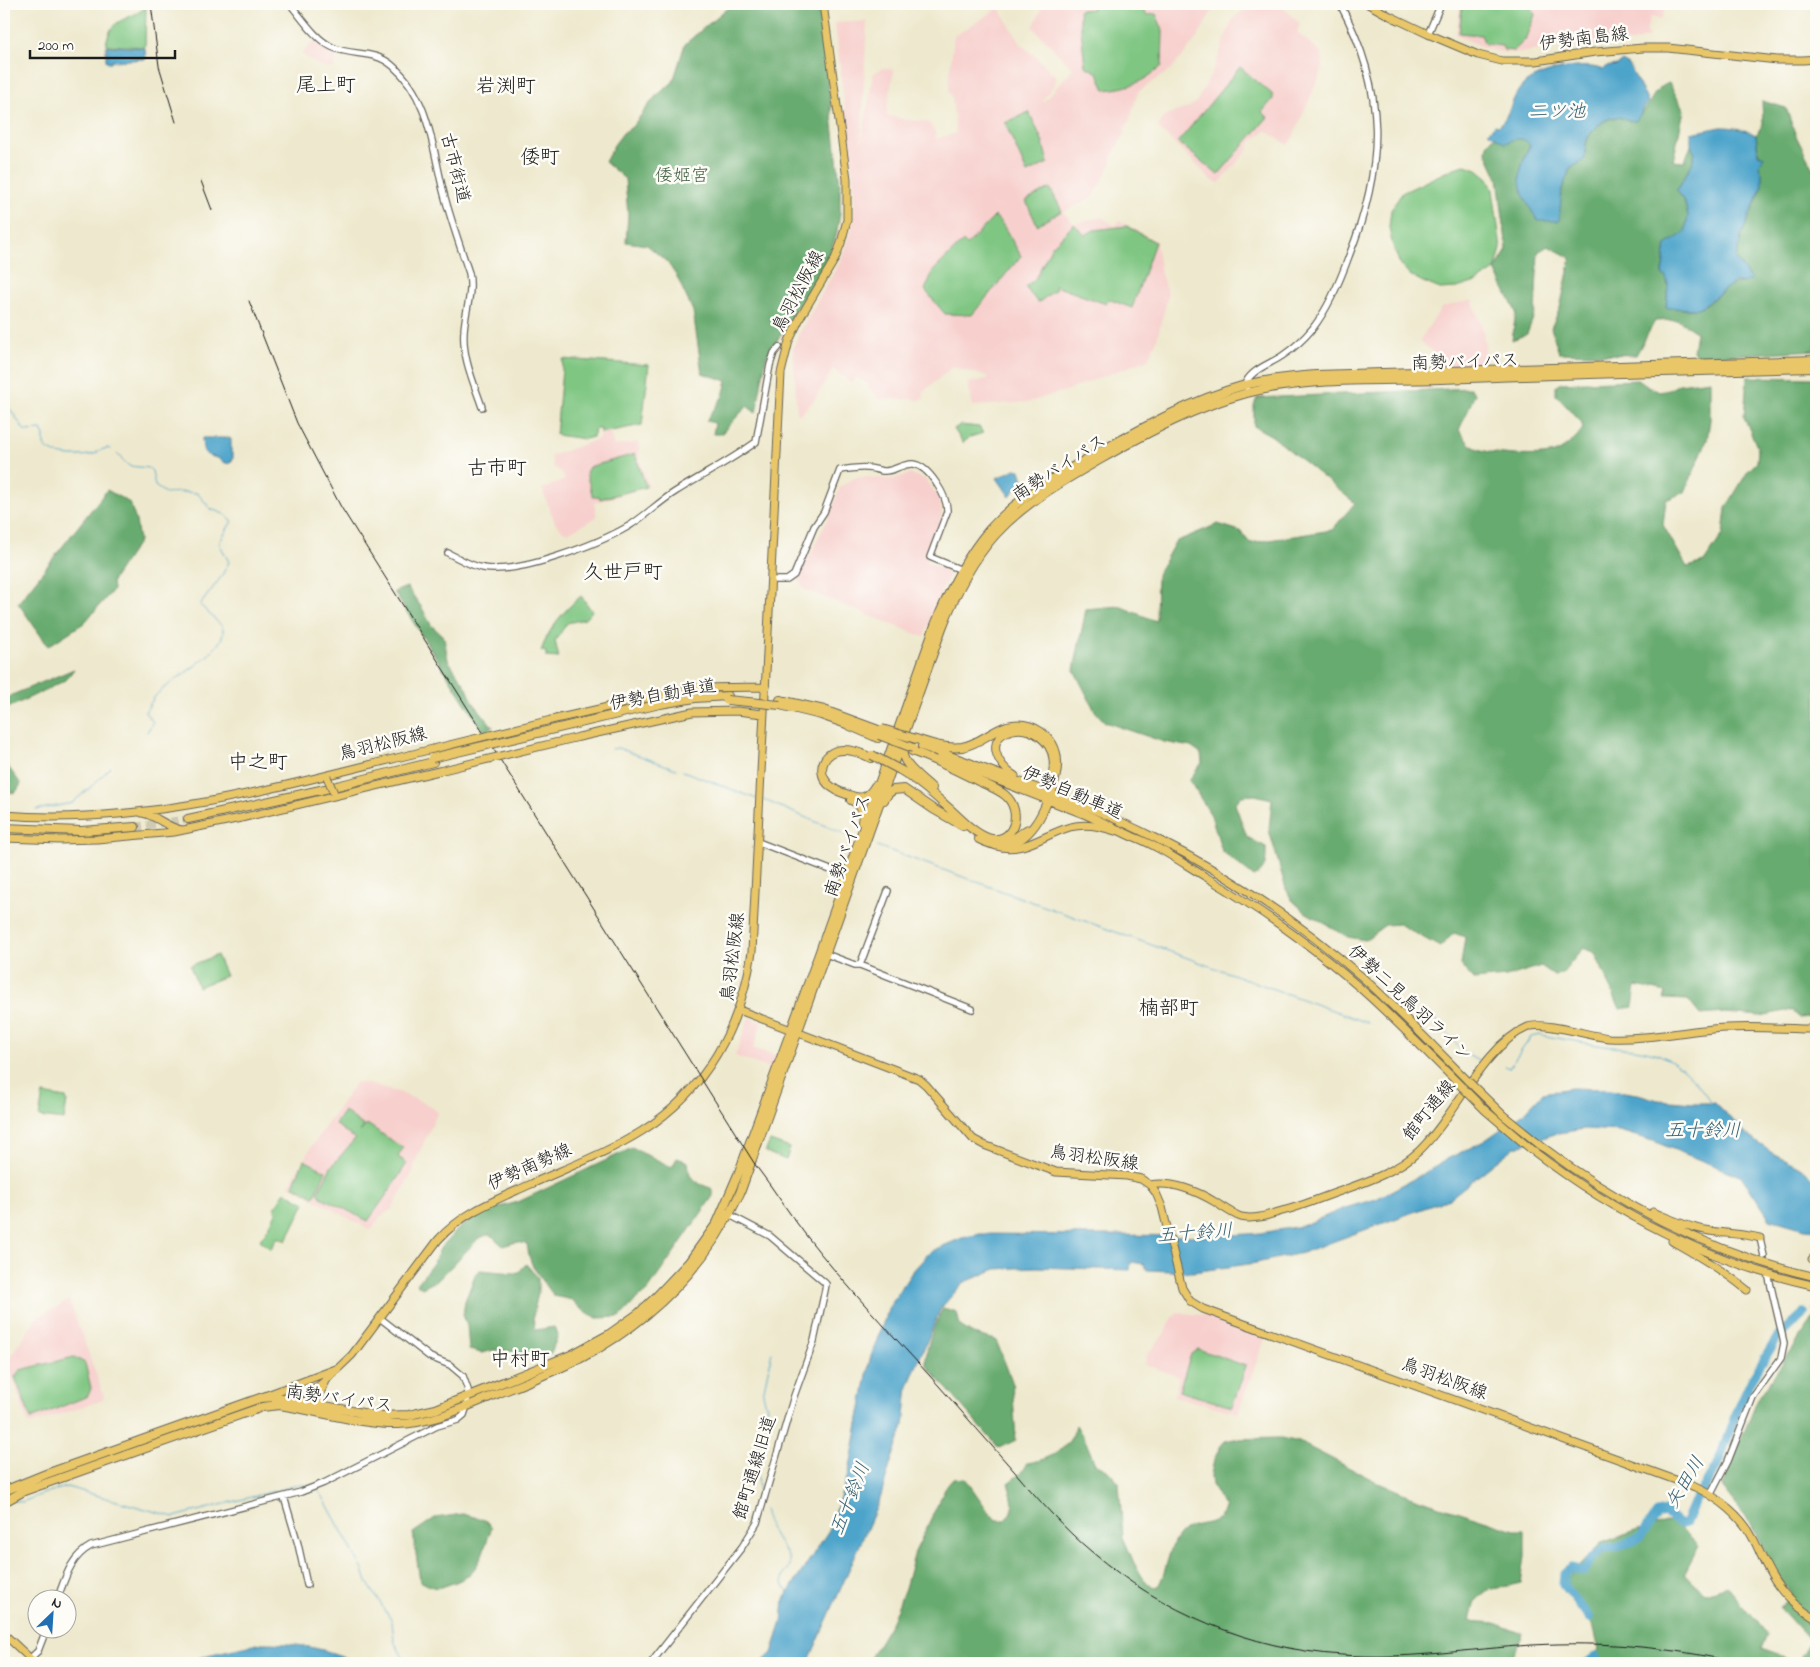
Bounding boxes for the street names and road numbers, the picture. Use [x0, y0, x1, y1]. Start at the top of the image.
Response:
street label: 伊勢南島線 [1538, 22, 1630, 58]
street label: 古市街道 [433, 130, 475, 206]
street label: 鳥羽松阪線 [766, 246, 832, 338]
street label: 南勢バイパス [1411, 348, 1519, 378]
street label: 南勢バイパス [1008, 429, 1112, 509]
street label: 伊勢自動車道 [608, 674, 718, 718]
street label: 鳥羽松阪線 [336, 721, 430, 769]
street label: 伊勢自動車道 [1017, 761, 1127, 827]
street label: 南勢バイパス [819, 791, 879, 901]
street label: 鳥羽松阪線 [716, 911, 752, 1003]
street label: 伊勢二見鳥羽ライン [1341, 939, 1477, 1069]
street label: 館町通線 [1397, 1075, 1463, 1147]
street label: 伊勢南勢線 [484, 1138, 576, 1198]
street label: 鳥羽松阪線 [1048, 1140, 1140, 1178]
street label: 鳥羽松阪線 [1397, 1352, 1491, 1408]
street label: 南勢バイパス [284, 1380, 394, 1420]
street label: 館町通線旧道 [728, 1413, 784, 1523]

